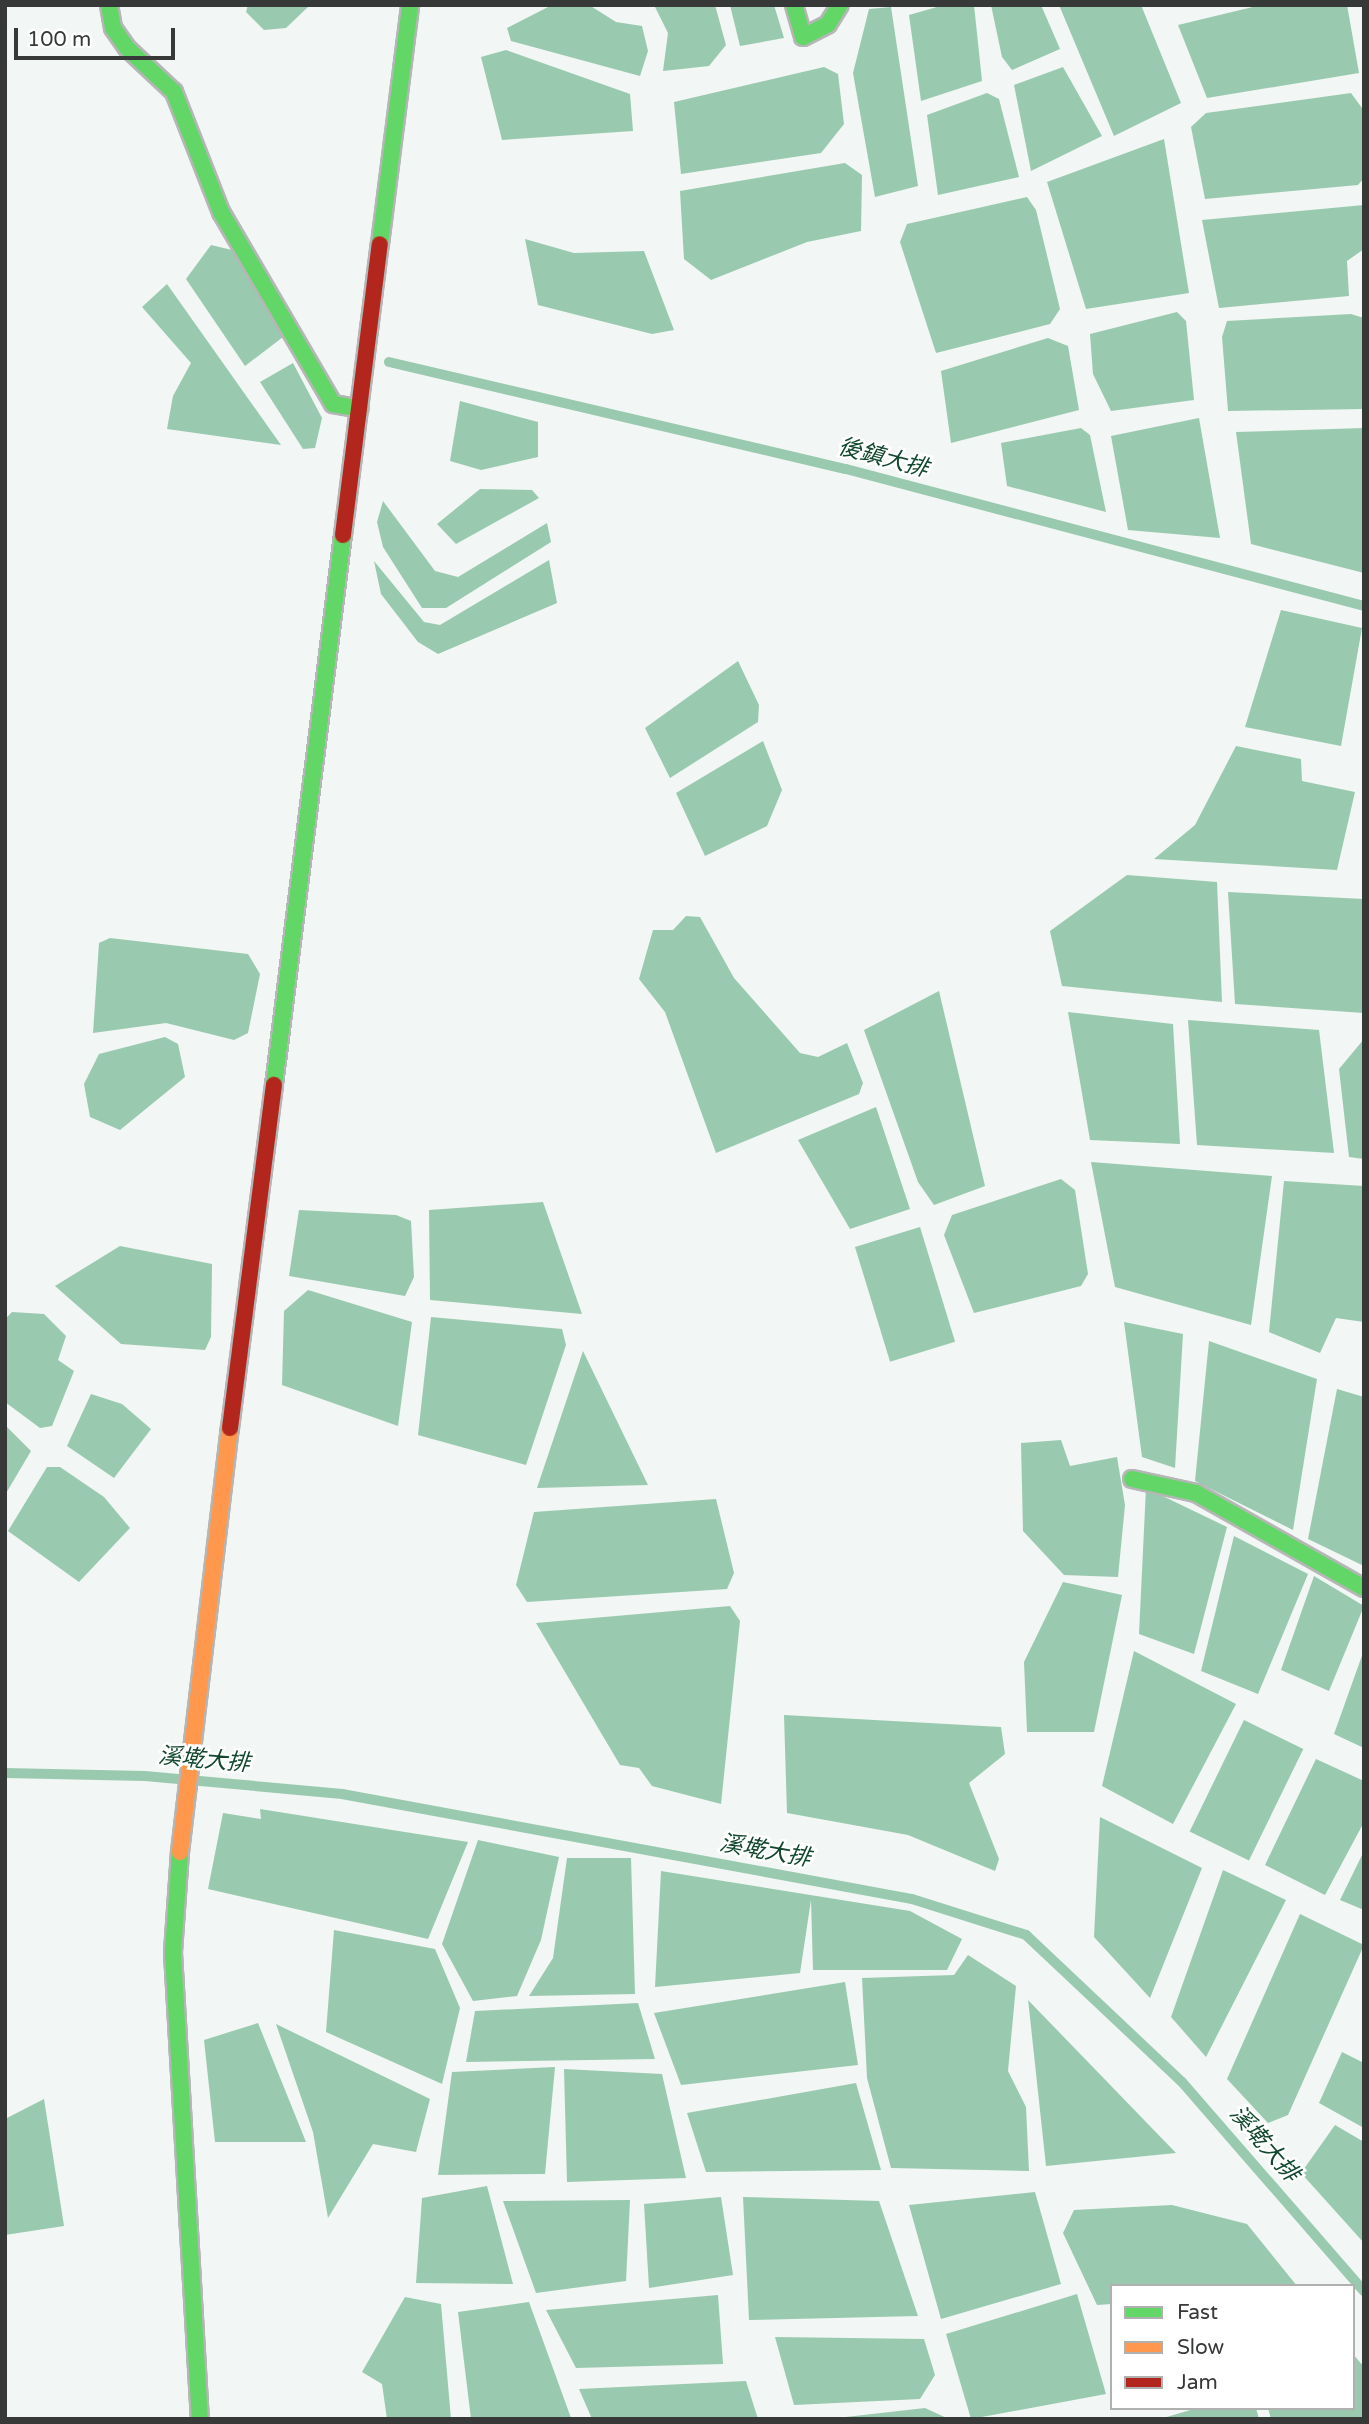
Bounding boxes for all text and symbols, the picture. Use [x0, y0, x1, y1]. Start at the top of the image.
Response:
scale bar [18, 14, 178, 58]
text: 100 m [27, 27, 91, 52]
water label: 後鎮大排 [835, 433, 931, 483]
water label: 溪墘大排 [157, 1742, 251, 1778]
water label: 溪墘大排 [717, 1829, 813, 1873]
water label: 溪墘大排 [1223, 2100, 1305, 2188]
legend [1110, 2284, 1355, 2410]
text: Fast [1177, 2300, 1218, 2325]
text: Slow [1177, 2335, 1224, 2360]
text: Jam [1177, 2370, 1218, 2395]

